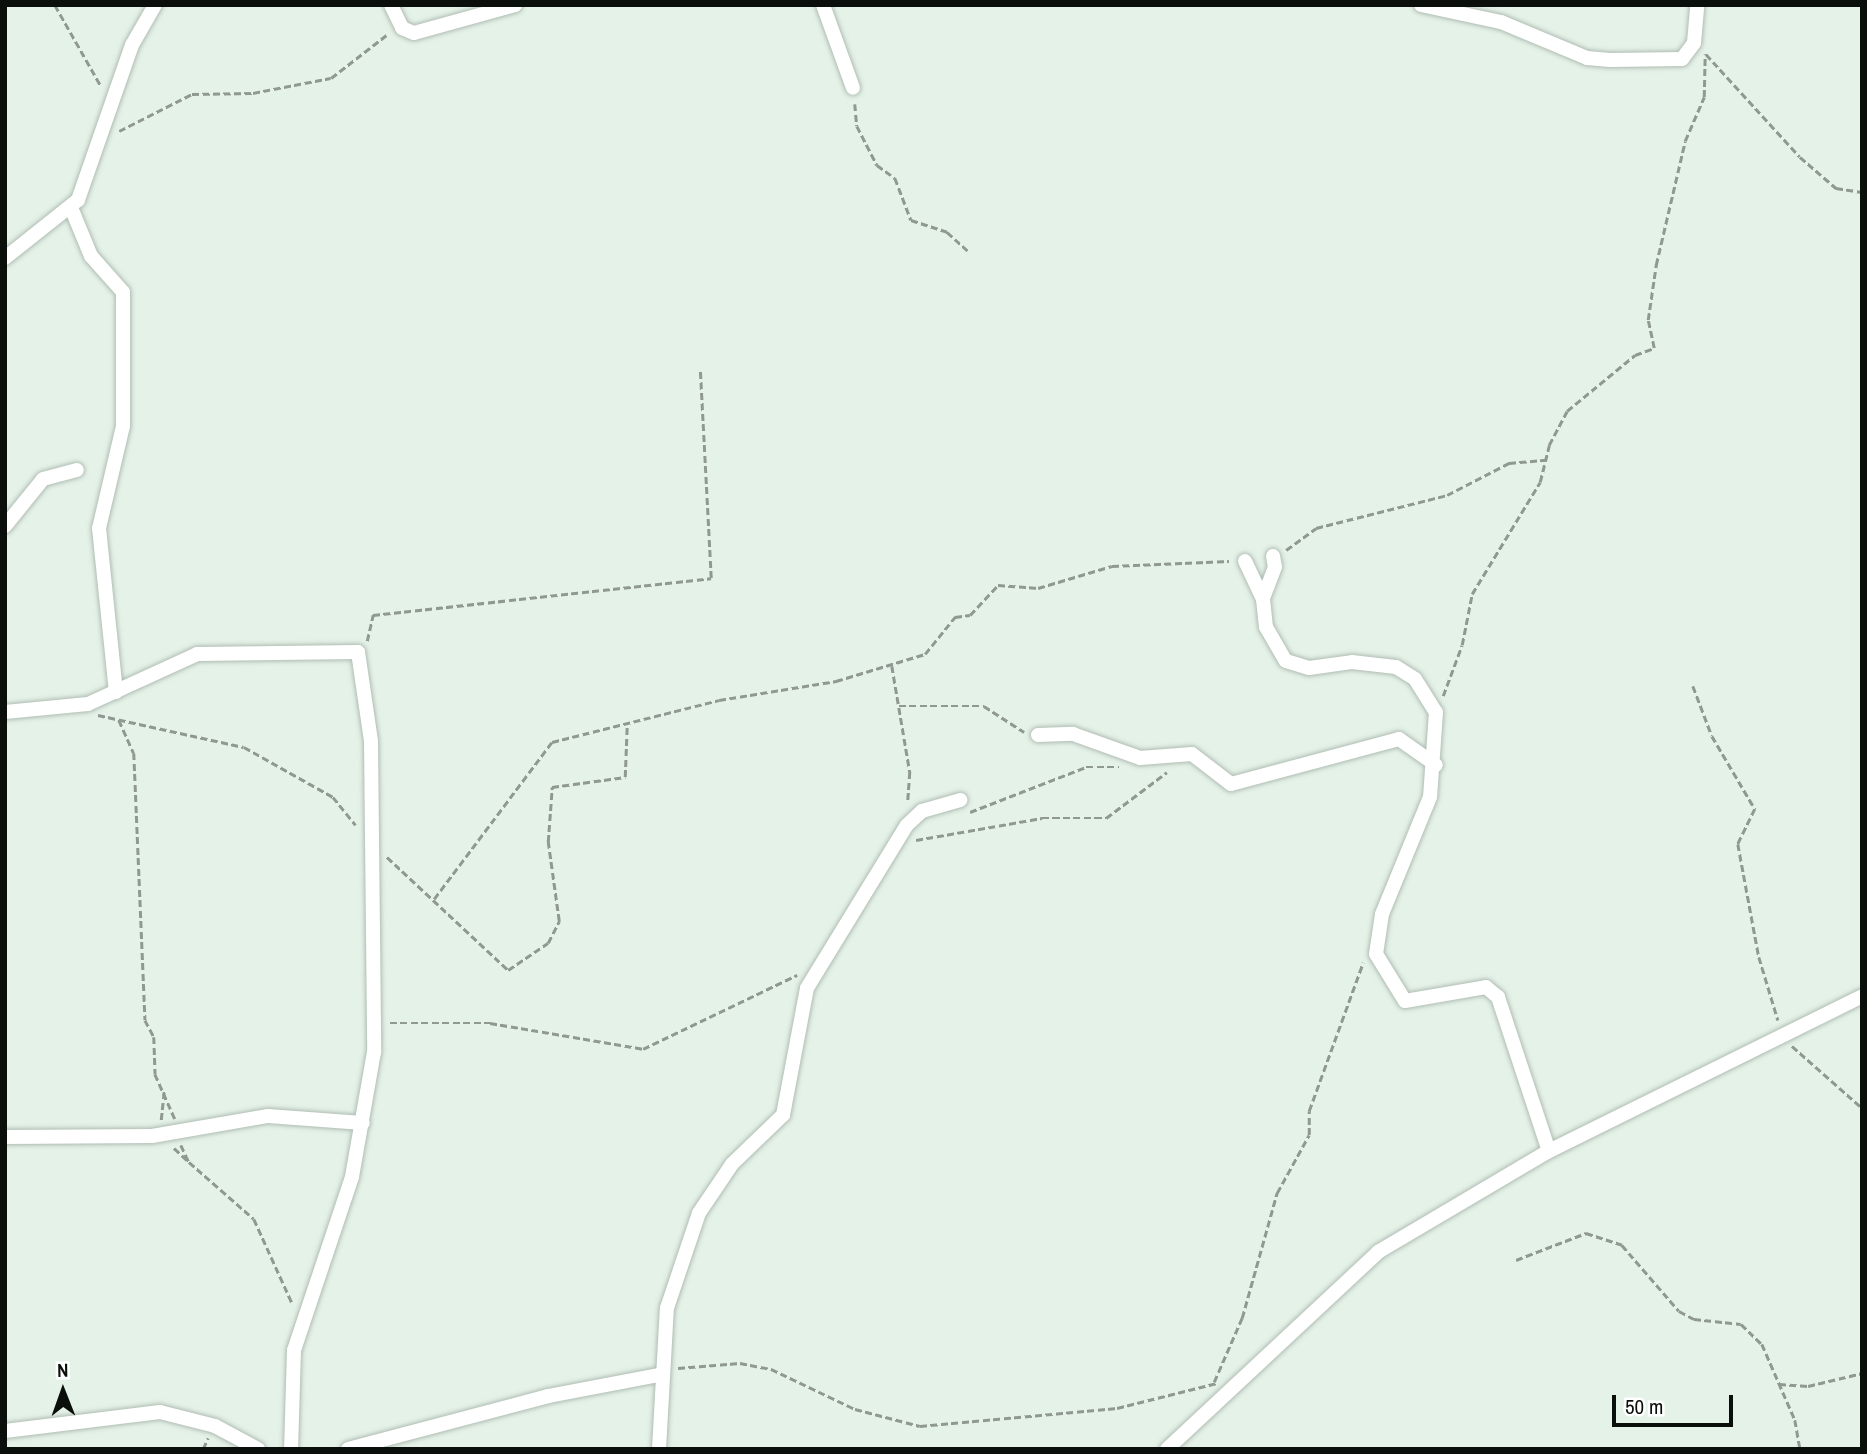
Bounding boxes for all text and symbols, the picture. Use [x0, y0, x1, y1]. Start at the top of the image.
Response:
north arrow [28, 1356, 98, 1426]
text: N [57, 1357, 68, 1383]
scale bar [1615, 1380, 1736, 1424]
text: 50 m [1625, 1392, 1663, 1421]

